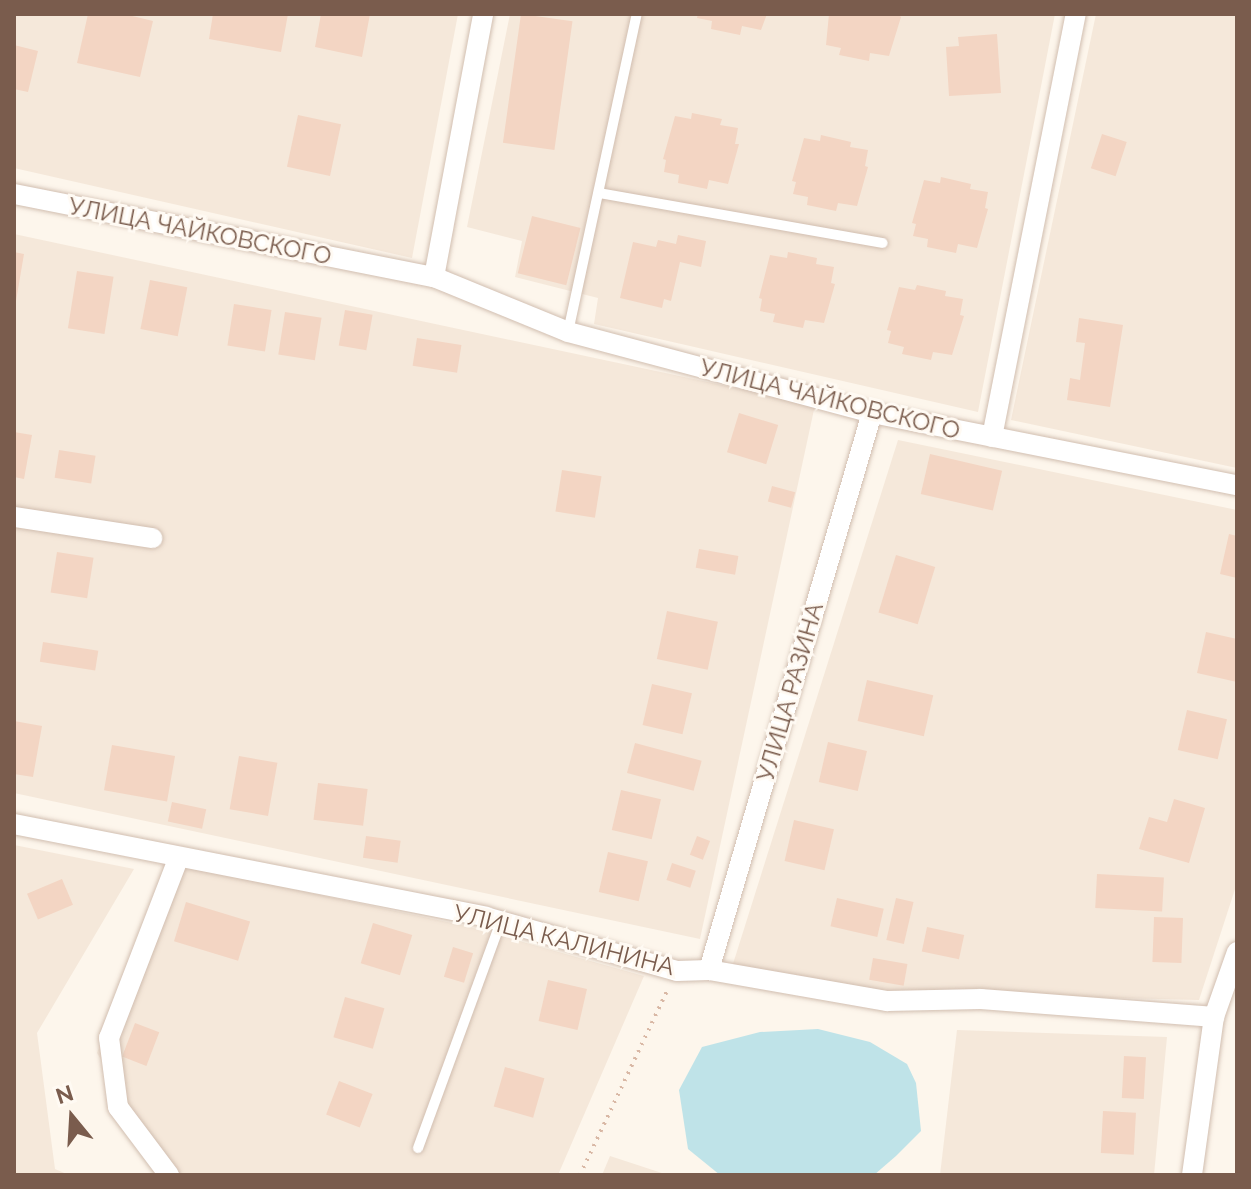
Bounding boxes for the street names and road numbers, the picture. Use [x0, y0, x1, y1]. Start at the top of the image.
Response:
street label: УЛИЦА ЧАЙКОВСКОГО [66, 191, 334, 271]
street label: УЛИЦА ЧАЙКОВСКОГО [697, 353, 963, 445]
street label: УЛИЦА РАЗИНА [751, 599, 829, 785]
street label: УЛИЦА КАЛИНИНА [450, 899, 678, 981]

